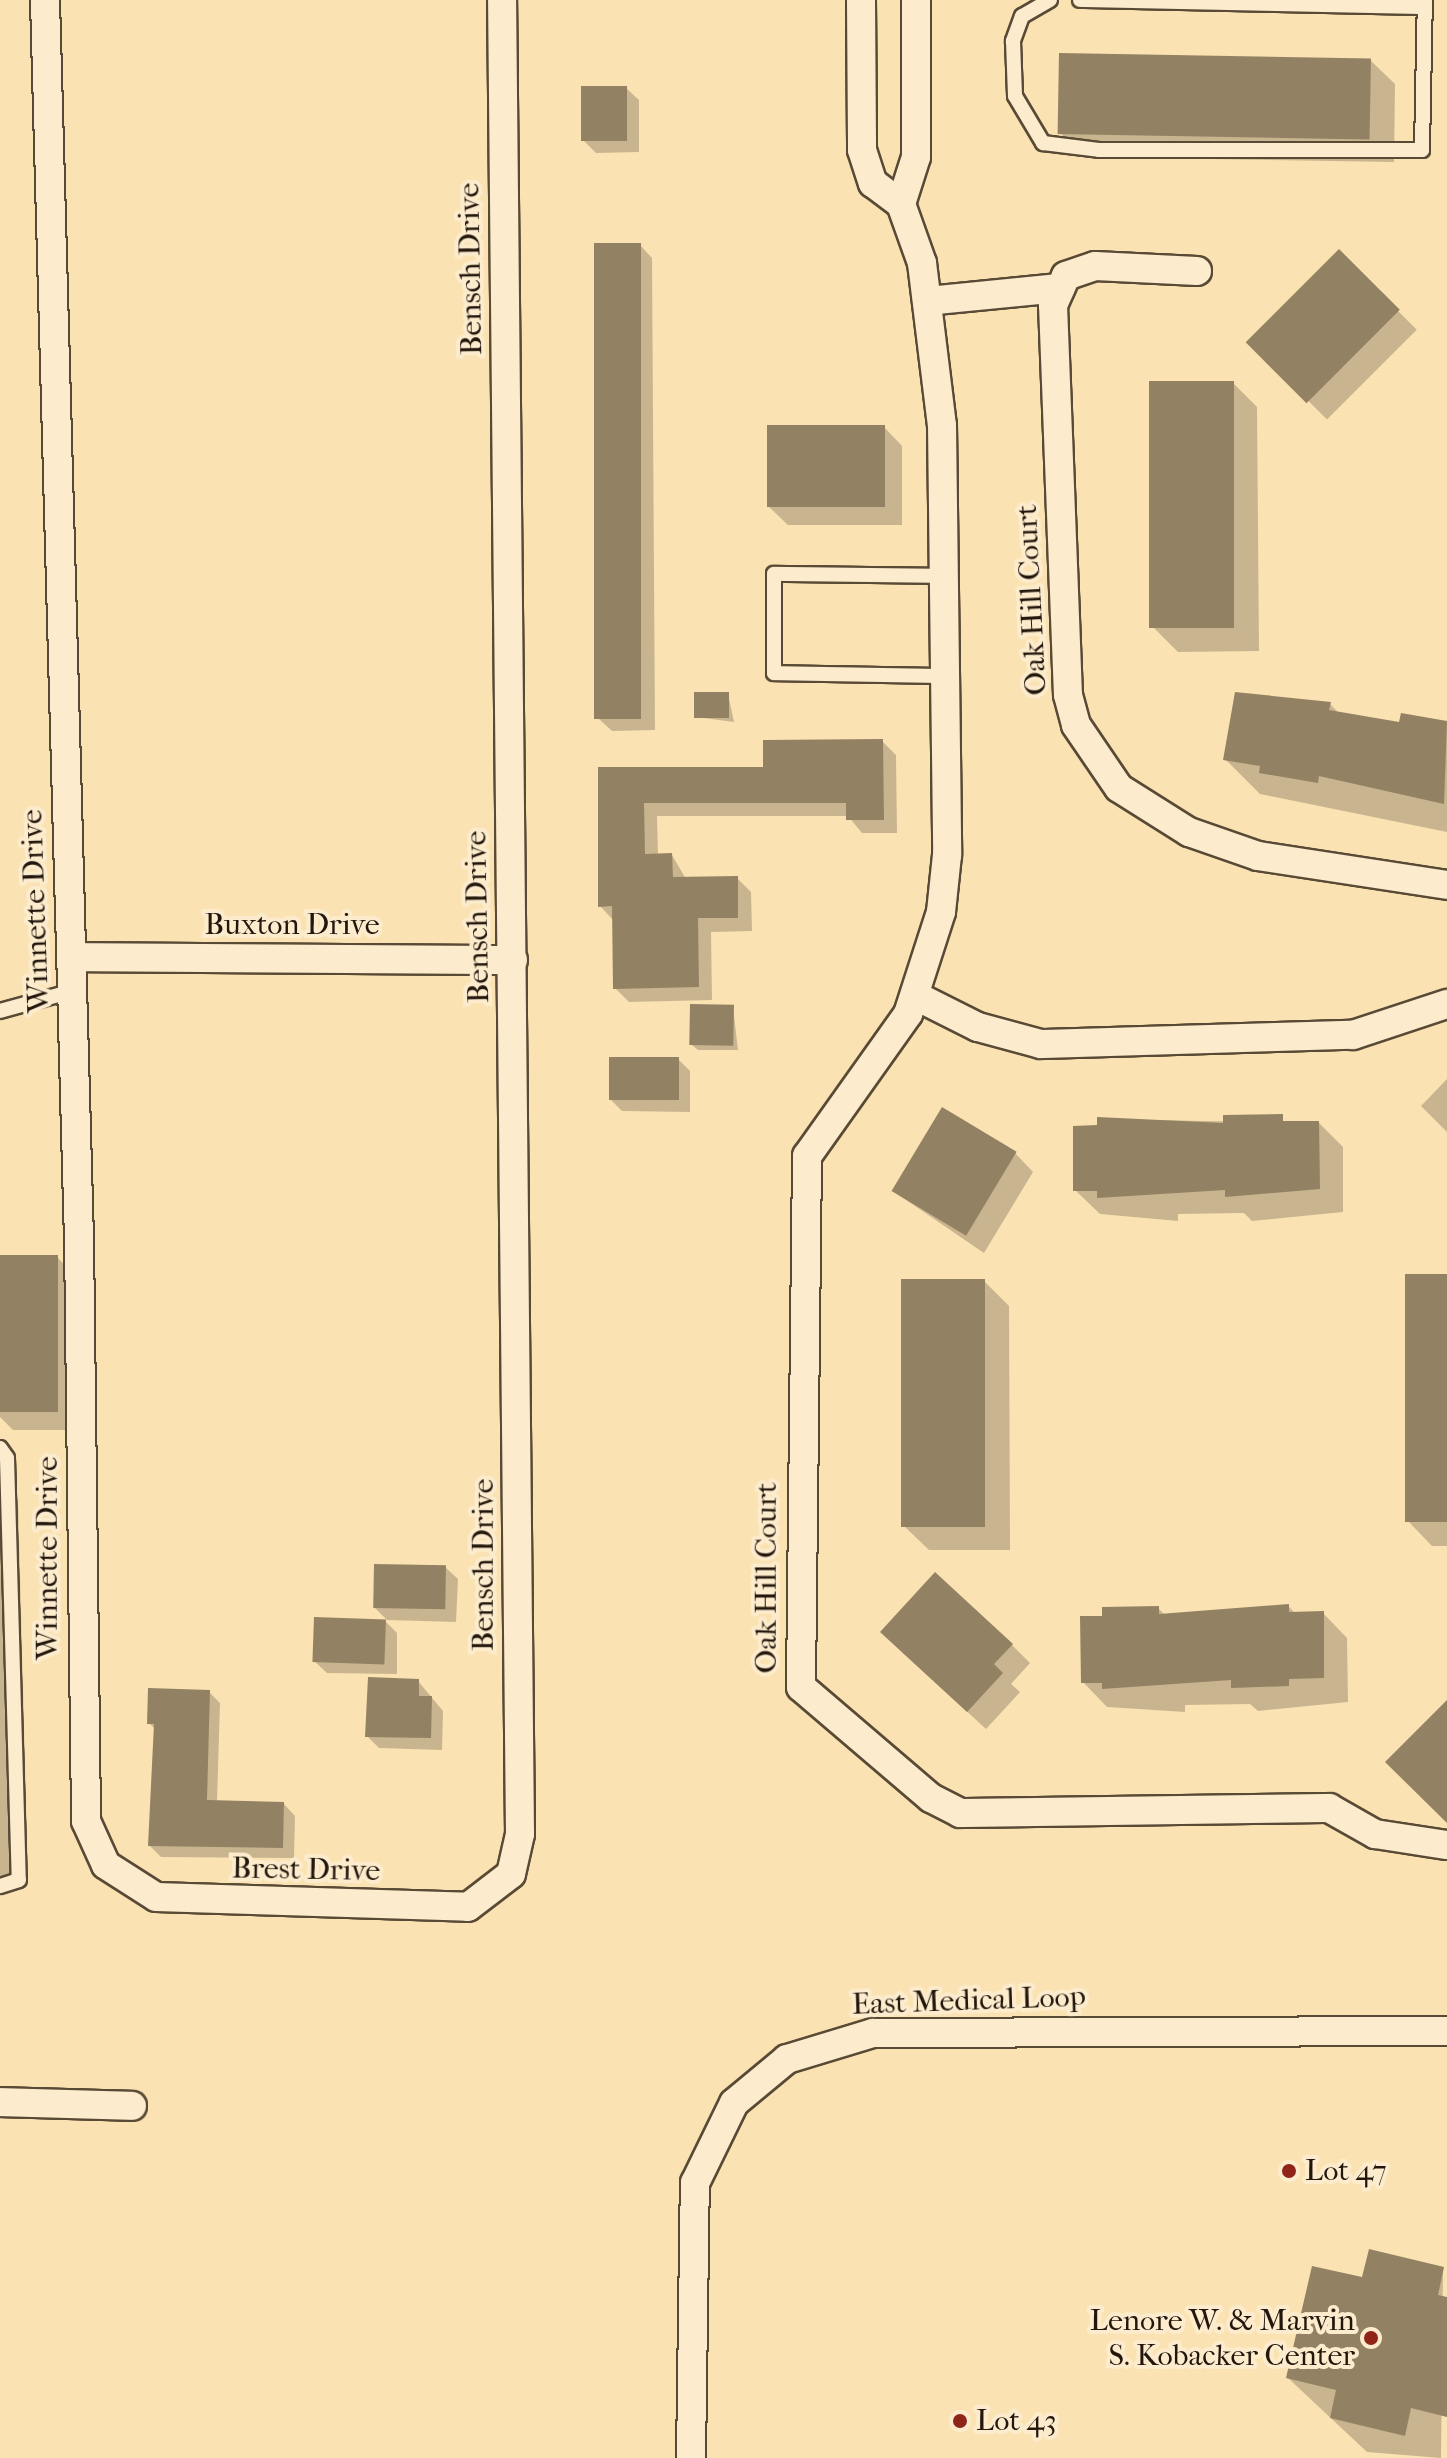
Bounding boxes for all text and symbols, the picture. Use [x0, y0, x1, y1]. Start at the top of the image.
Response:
street label: Bensch Drive [451, 182, 491, 356]
street label: Oak Hill Court [1009, 504, 1055, 696]
street label: Winnette Drive [14, 809, 58, 1013]
street label: Bensch Drive [458, 830, 498, 1004]
street label: Buxton Drive [205, 907, 379, 943]
street label: Winnette Drive [30, 1456, 66, 1660]
street label: Bensch Drive [466, 1479, 502, 1651]
street label: Oak Hill Court [749, 1483, 785, 1673]
street label: Brest Drive [231, 1851, 381, 1889]
street label: East Medical Loop [851, 1979, 1087, 2023]
place label: Lot 47 [1305, 2153, 1387, 2189]
marker: Lot 47 [1280, 2162, 1298, 2180]
place label: Lenore W. & Marvin S. Kobacker Center [1090, 2303, 1355, 2374]
marker: Lenore W. & Marvin S. Kobacker Center [1362, 2329, 1380, 2347]
place label: Lot 43 [976, 2403, 1056, 2439]
marker: Lot 43 [951, 2412, 969, 2430]

